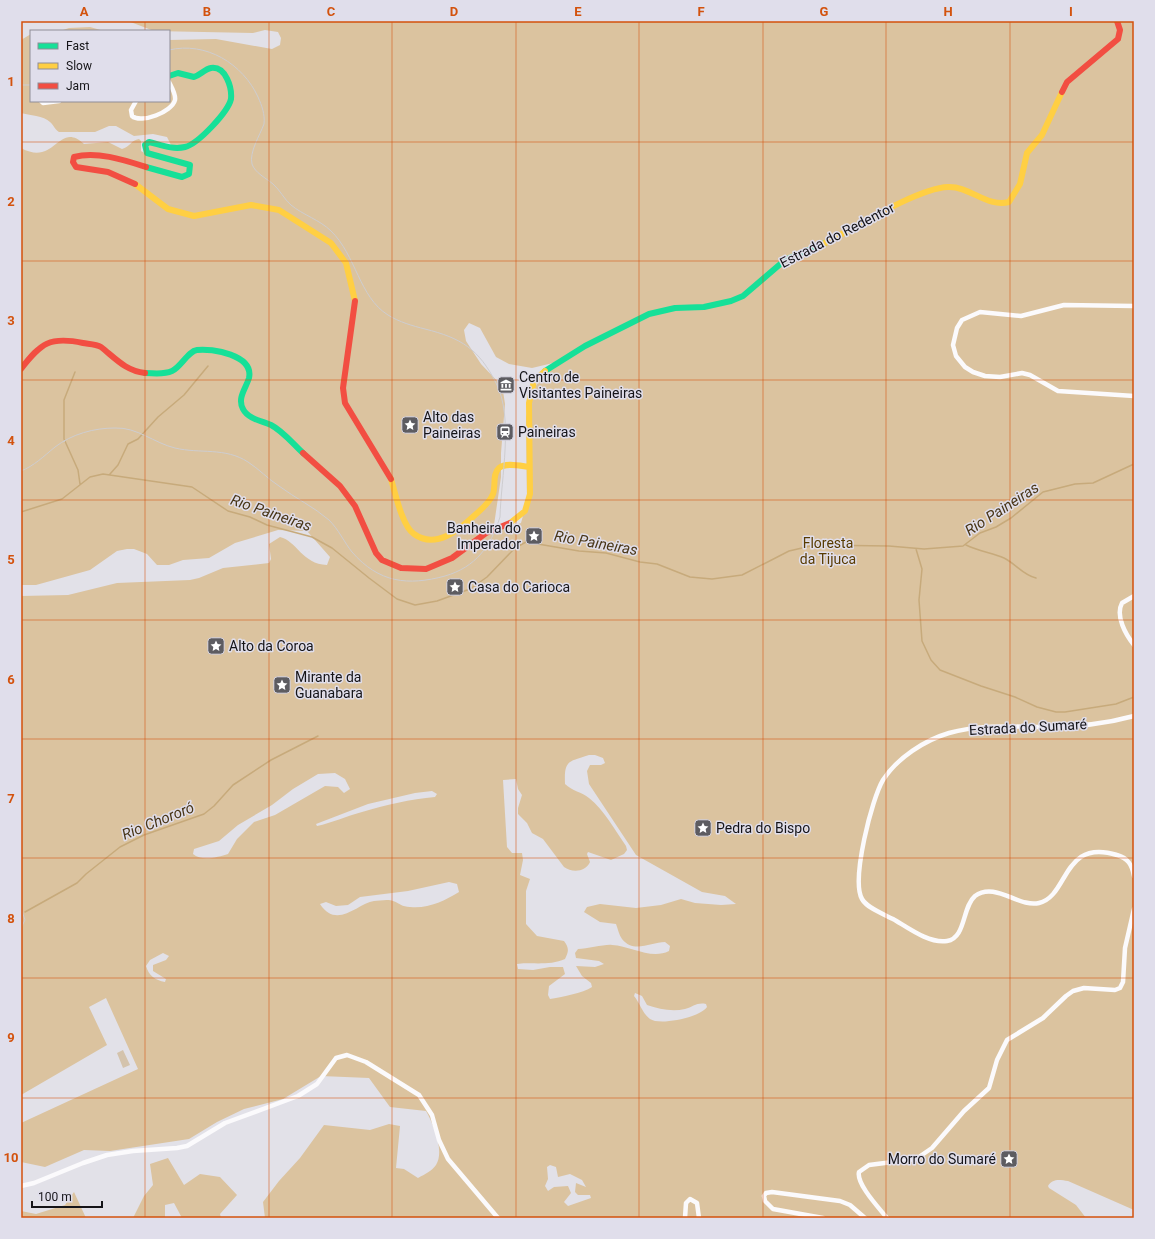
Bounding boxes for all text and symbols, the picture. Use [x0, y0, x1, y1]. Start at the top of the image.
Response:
text: A [80, 4, 89, 19]
text: B [203, 4, 211, 19]
text: C [327, 4, 336, 19]
text: D [450, 4, 458, 19]
text: E [574, 4, 582, 19]
text: F [697, 4, 705, 19]
text: G [820, 4, 829, 19]
text: H [943, 4, 953, 19]
text: I [1069, 4, 1073, 19]
legend [30, 30, 170, 102]
text: Fast [66, 39, 89, 53]
text: Slow [66, 59, 92, 73]
text: 1 [7, 74, 15, 89]
text: Jam [66, 79, 90, 93]
text: 2 [7, 194, 15, 209]
street label: Estrada do Redentor [777, 199, 897, 271]
text: 3 [7, 313, 15, 328]
place label: Centro de Visitantes Paineiras [519, 369, 642, 401]
museum icon: Centro de Visitantes Paineiras [496, 375, 516, 395]
place label: Alto das Paineiras [423, 409, 481, 441]
place icon: Alto das Paineiras [400, 415, 420, 435]
station icon: Paineiras [495, 422, 515, 442]
place label: Paineiras [518, 424, 576, 440]
text: 4 [7, 433, 15, 448]
water label: Rio Paineiras [962, 478, 1042, 540]
water label: Rio Paineiras [228, 491, 314, 535]
place label: Banheira do Imperador [447, 520, 521, 552]
place icon: Banheira do Imperador [524, 526, 544, 546]
water label: Rio Paineiras [553, 527, 639, 559]
park label: Floresta da Tijuca [800, 535, 856, 567]
text: 5 [7, 552, 15, 567]
place icon: Casa do Carioca [445, 577, 465, 597]
place label: Casa do Carioca [468, 579, 570, 595]
place icon: Alto da Coroa [206, 636, 226, 656]
place label: Alto da Coroa [229, 638, 314, 654]
place label: Mirante da Guanabara [295, 669, 363, 701]
text: 6 [7, 672, 15, 687]
place icon: Mirante da Guanabara [272, 675, 292, 695]
street label: Estrada do Sumaré [969, 716, 1087, 738]
text: 7 [7, 791, 15, 806]
water label: Rio Chororó [119, 798, 197, 844]
place icon: Pedra do Bispo [693, 818, 713, 838]
place label: Pedra do Bispo [716, 820, 810, 836]
text: 8 [7, 911, 15, 926]
text: 9 [7, 1030, 15, 1045]
place icon: Morro do Sumaré [999, 1149, 1019, 1169]
text: 10 [4, 1150, 18, 1165]
place label: Morro do Sumaré [888, 1151, 996, 1167]
scale bar [32, 1183, 102, 1209]
text: 100 m [38, 1190, 72, 1204]

